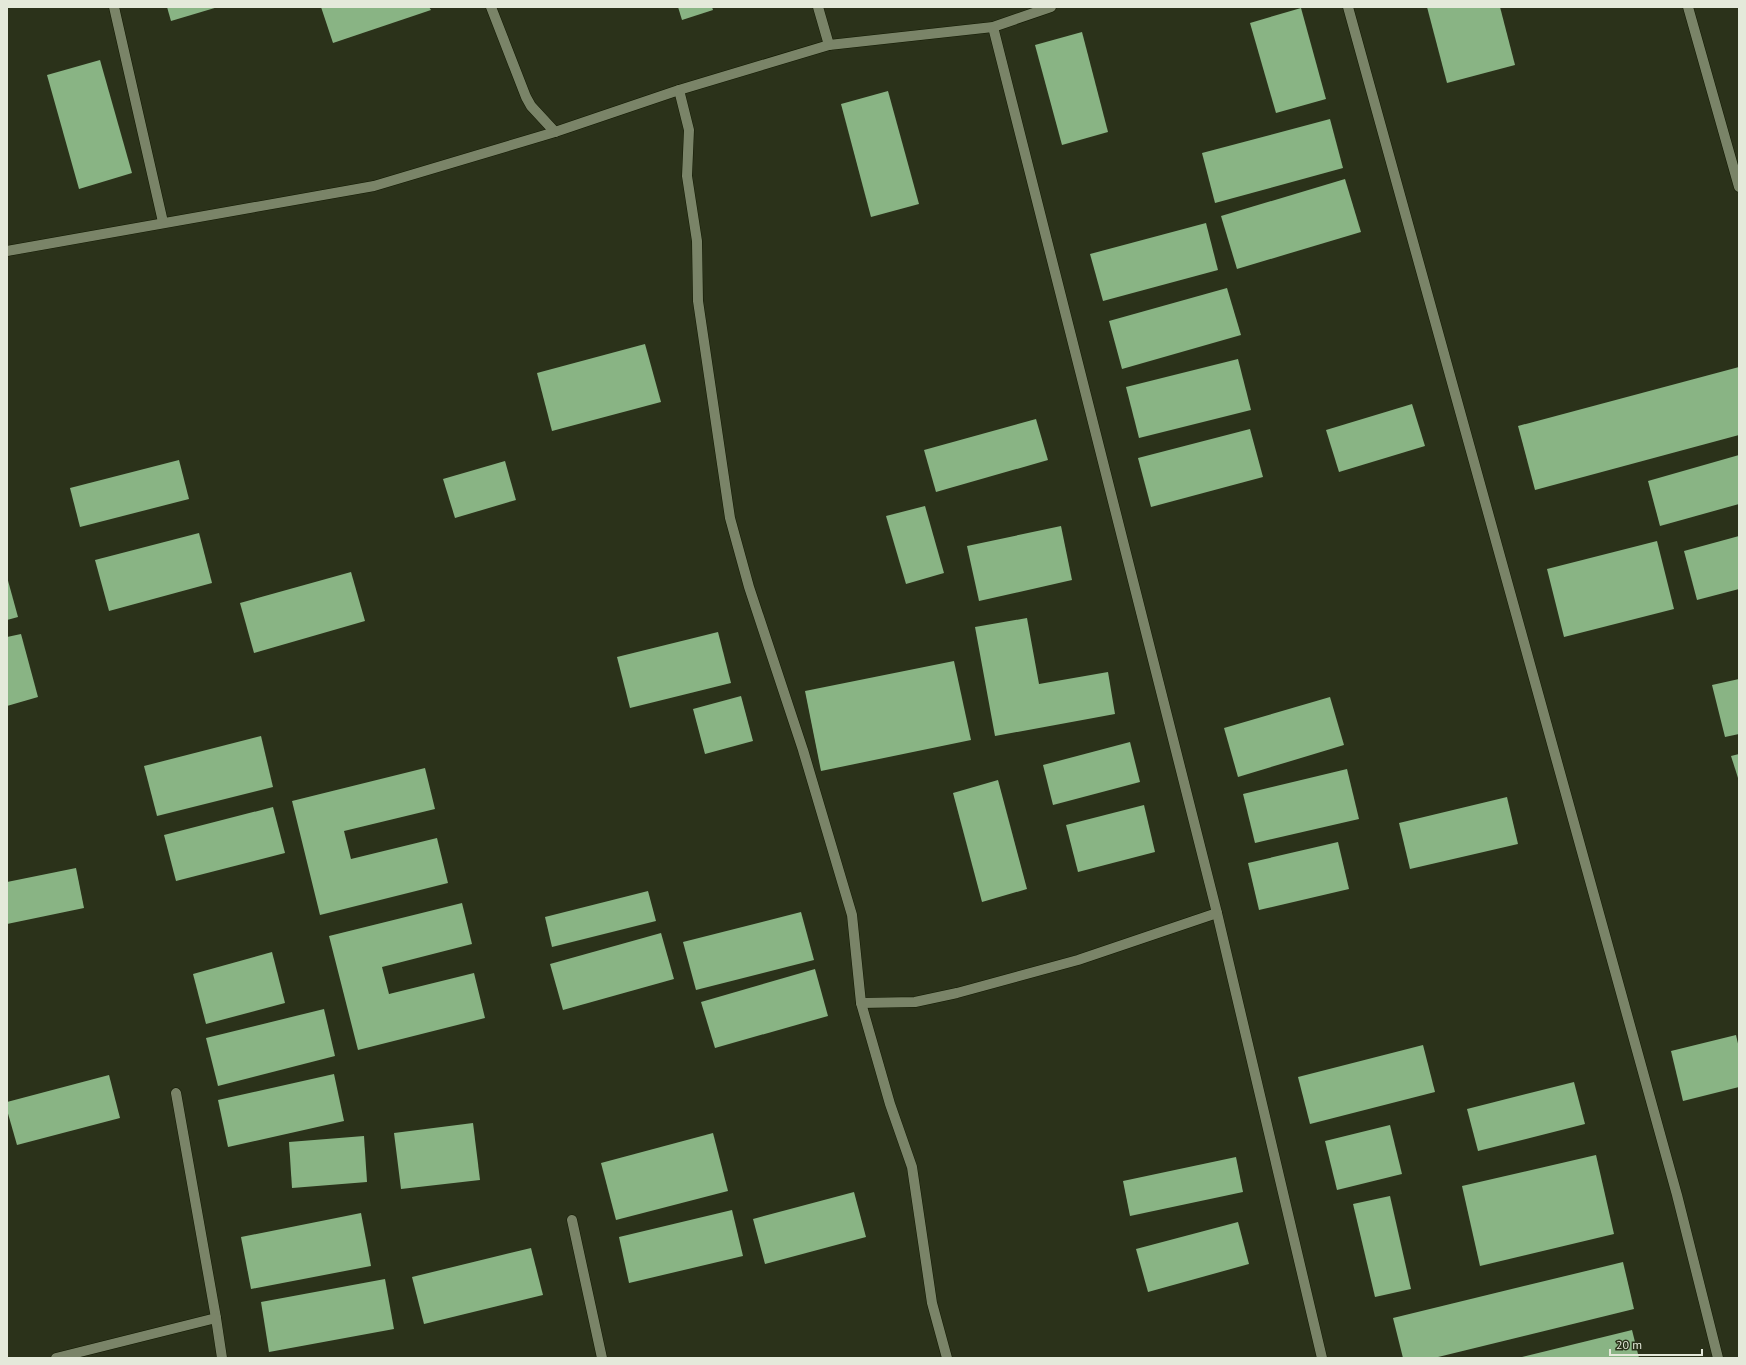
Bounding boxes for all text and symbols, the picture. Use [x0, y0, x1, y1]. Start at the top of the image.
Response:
scale bar [1610, 1331, 1702, 1357]
text: 20 m [1616, 1337, 1642, 1352]

